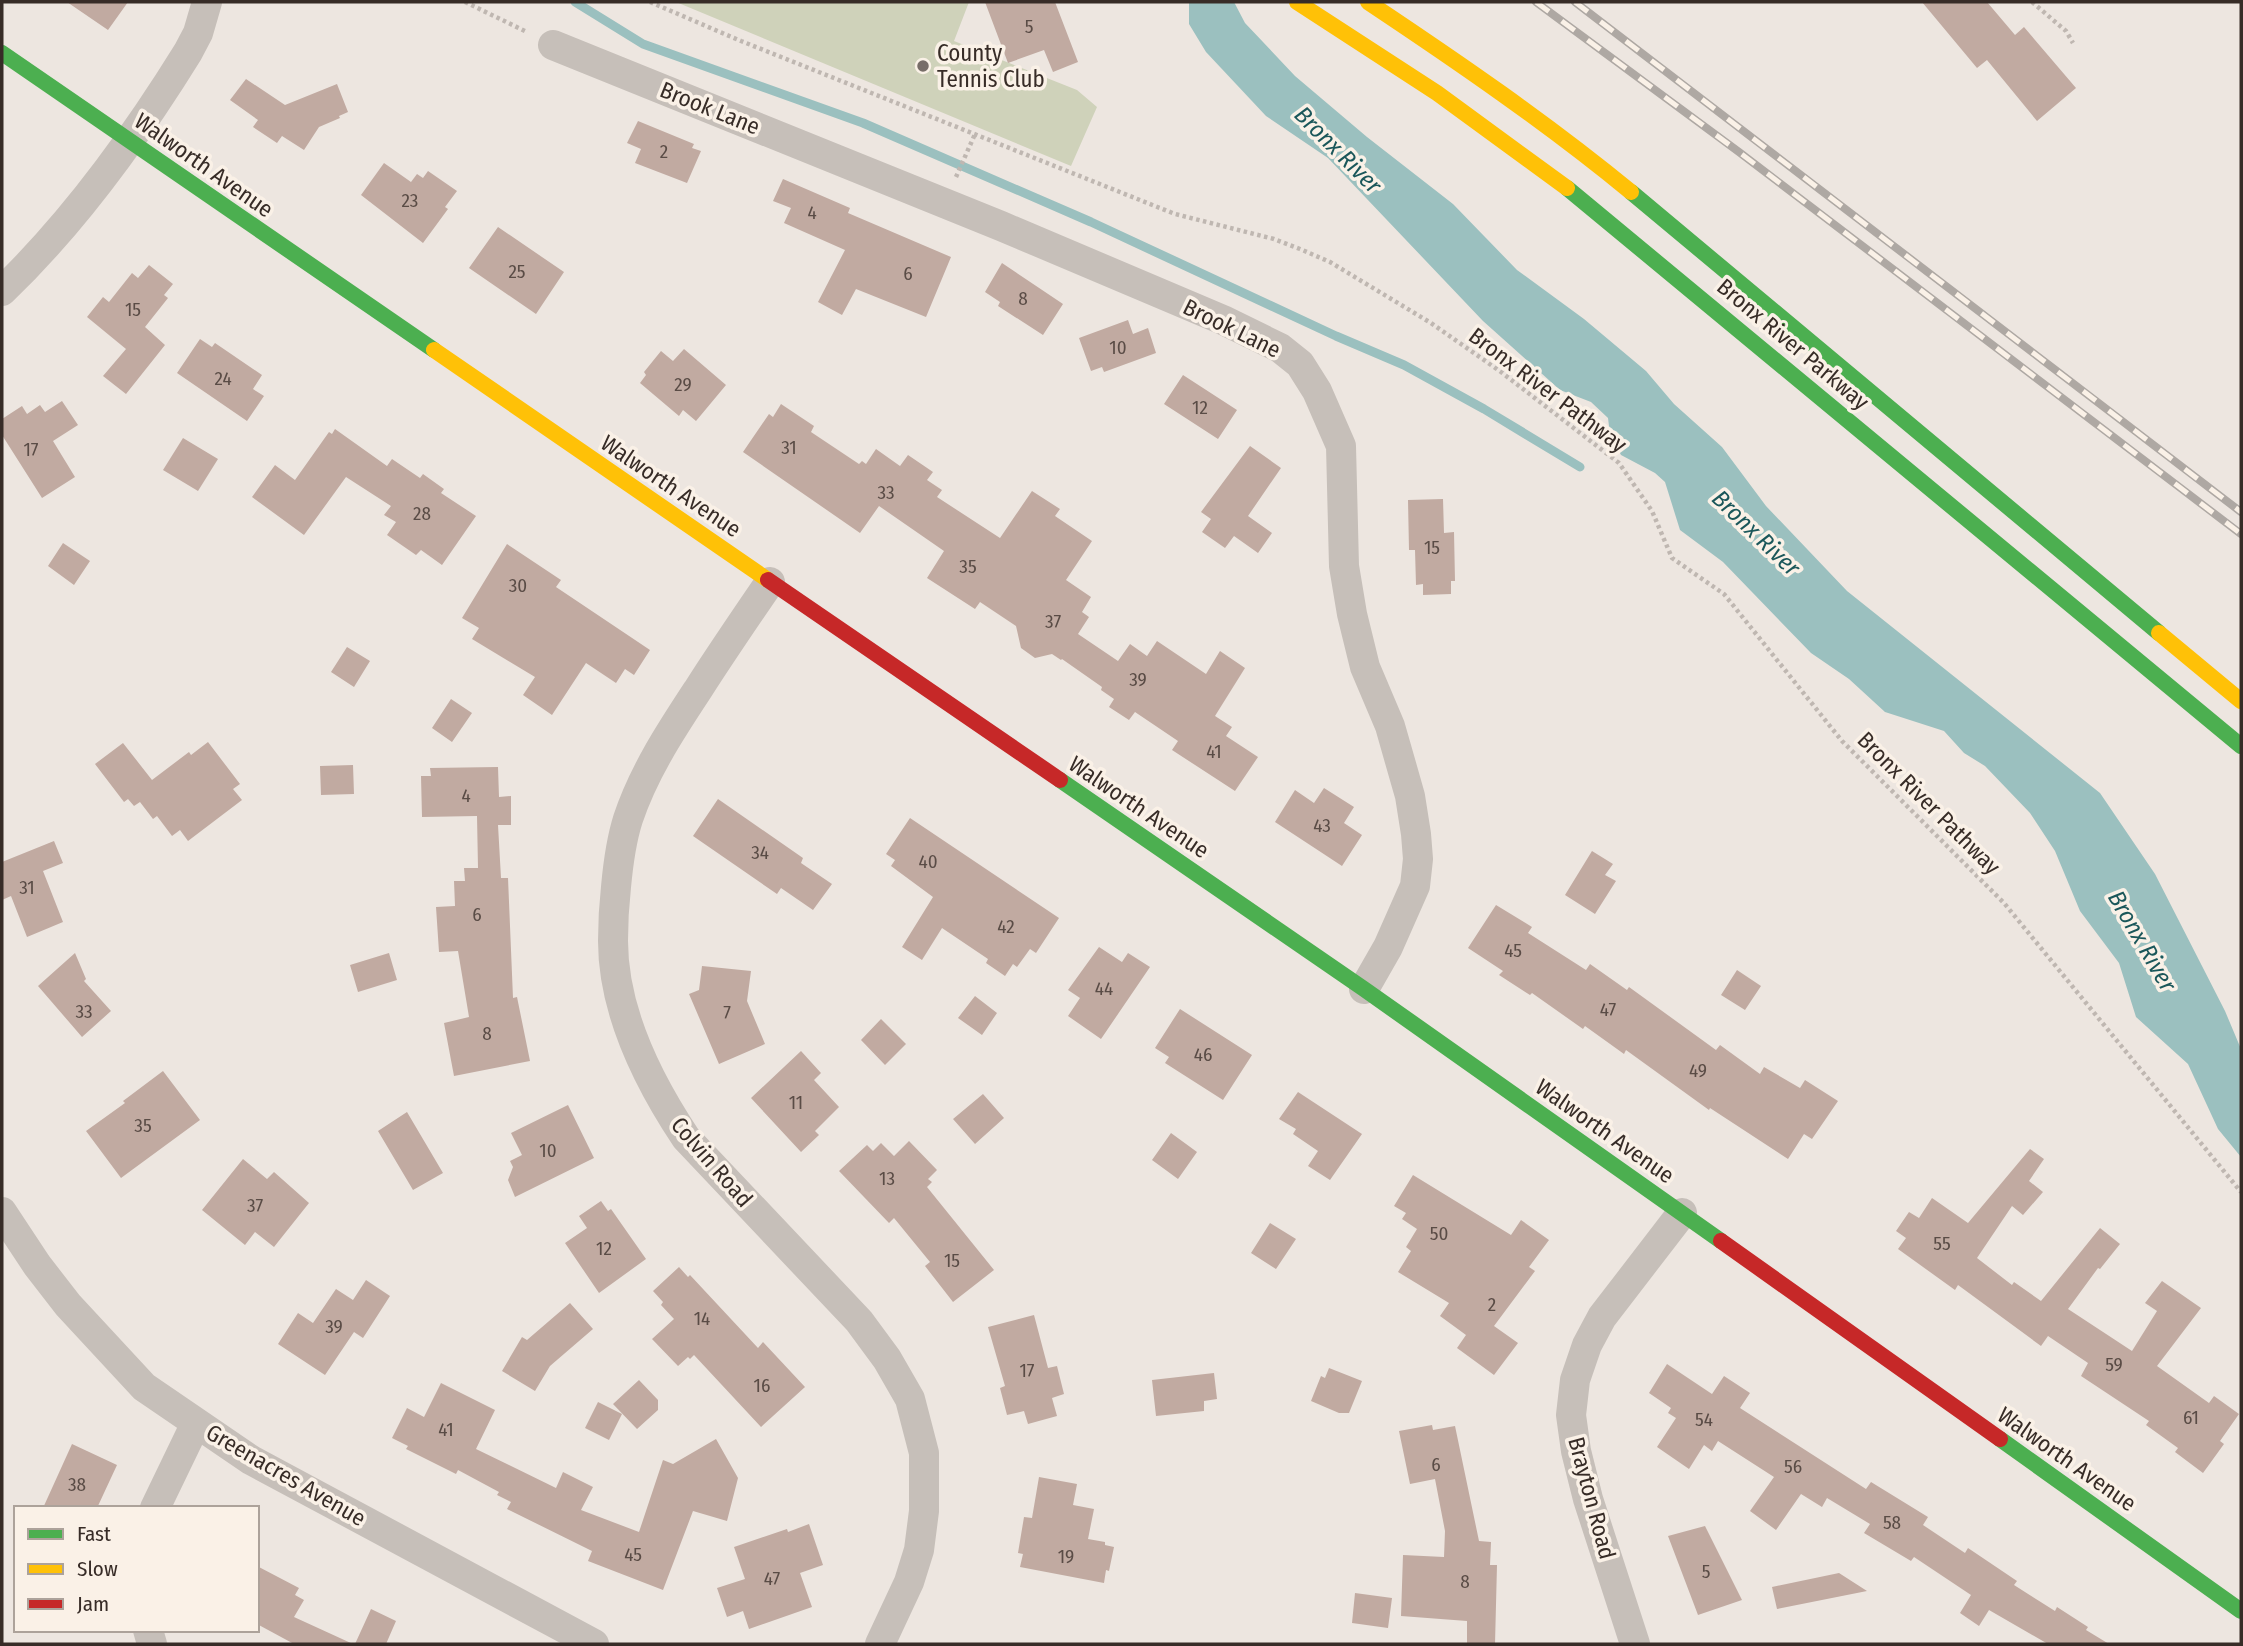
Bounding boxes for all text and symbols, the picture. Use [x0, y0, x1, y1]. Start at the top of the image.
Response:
house number: 5 [1025, 15, 1033, 38]
place label: County Tennis Club [937, 39, 1045, 93]
marker: County Tennis Club [915, 58, 931, 74]
street label: Brook Lane [656, 75, 764, 141]
water label: Bronx River [1289, 101, 1388, 200]
street label: Walworth Avenue [129, 107, 279, 223]
house number: 2 [660, 140, 668, 163]
house number: 23 [402, 189, 418, 212]
house number: 4 [807, 201, 817, 224]
house number: 25 [508, 260, 526, 283]
house number: 6 [903, 262, 913, 285]
street label: Bronx River Parkway [1711, 272, 1875, 416]
house number: 8 [1018, 287, 1028, 310]
street label: Brook Lane [1179, 292, 1285, 364]
house number: 15 [125, 298, 141, 321]
street label: Bronx River Pathway [1463, 321, 1633, 459]
house number: 10 [1109, 336, 1127, 359]
house number: 24 [214, 367, 232, 390]
house number: 29 [674, 373, 692, 396]
house number: 12 [1192, 396, 1208, 419]
street label: Walworth Avenue [596, 429, 746, 543]
house number: 31 [781, 436, 797, 459]
house number: 17 [23, 438, 39, 461]
house number: 33 [877, 481, 895, 504]
water label: Bronx River [1706, 484, 1806, 582]
house number: 28 [413, 502, 431, 525]
house number: 15 [1424, 536, 1440, 559]
house number: 35 [959, 555, 977, 578]
house number: 30 [509, 574, 527, 597]
house number: 37 [1045, 610, 1061, 633]
house number: 39 [1129, 668, 1147, 691]
street label: Bronx River Pathway [1852, 726, 2007, 881]
house number: 41 [1206, 740, 1222, 763]
street label: Walworth Avenue [1064, 750, 1214, 864]
house number: 4 [461, 784, 471, 807]
house number: 43 [1313, 814, 1331, 837]
house number: 34 [751, 841, 769, 864]
house number: 40 [918, 850, 938, 873]
house number: 31 [19, 876, 35, 899]
water label: Bronx River [2102, 886, 2182, 997]
house number: 6 [472, 903, 482, 926]
house number: 42 [997, 915, 1015, 938]
house number: 45 [1504, 939, 1522, 962]
house number: 44 [1095, 977, 1113, 1000]
house number: 47 [1600, 998, 1617, 1021]
house number: 33 [75, 1000, 93, 1023]
house number: 7 [723, 1001, 731, 1024]
house number: 8 [482, 1022, 492, 1045]
house number: 46 [1194, 1043, 1212, 1066]
house number: 49 [1689, 1059, 1707, 1082]
street label: Walworth Avenue [1530, 1073, 1680, 1189]
house number: 11 [789, 1091, 803, 1114]
street label: Colvin Road [665, 1111, 759, 1213]
house number: 35 [134, 1114, 152, 1137]
house number: 10 [539, 1139, 557, 1162]
house number: 13 [879, 1167, 895, 1190]
house number: 37 [247, 1194, 263, 1217]
house number: 50 [1430, 1222, 1448, 1245]
house number: 55 [1933, 1232, 1951, 1255]
house number: 12 [596, 1237, 612, 1260]
house number: 15 [944, 1249, 960, 1272]
house number: 2 [1488, 1293, 1496, 1316]
house number: 14 [694, 1307, 710, 1330]
house number: 39 [325, 1315, 343, 1338]
house number: 59 [2105, 1353, 2123, 1376]
house number: 17 [1019, 1359, 1035, 1382]
house number: 16 [754, 1374, 770, 1397]
street label: Walworth Avenue [1992, 1401, 2142, 1517]
house number: 61 [2183, 1406, 2199, 1429]
house number: 54 [1695, 1408, 1713, 1431]
street label: Greenacres Avenue [201, 1418, 371, 1532]
house number: 41 [438, 1418, 454, 1441]
street label: Brayton Road [1562, 1434, 1622, 1562]
house number: 6 [1431, 1453, 1441, 1476]
house number: 56 [1784, 1455, 1802, 1478]
house number: 38 [68, 1473, 86, 1496]
legend [14, 1506, 259, 1632]
house number: 58 [1883, 1511, 1901, 1534]
text: Fast [77, 1521, 111, 1547]
house number: 45 [624, 1543, 642, 1566]
house number: 19 [1058, 1545, 1074, 1568]
text: Slow [77, 1556, 118, 1582]
house number: 5 [1702, 1560, 1710, 1583]
house number: 47 [764, 1567, 781, 1590]
house number: 8 [1460, 1570, 1470, 1593]
text: Jam [77, 1591, 109, 1617]

